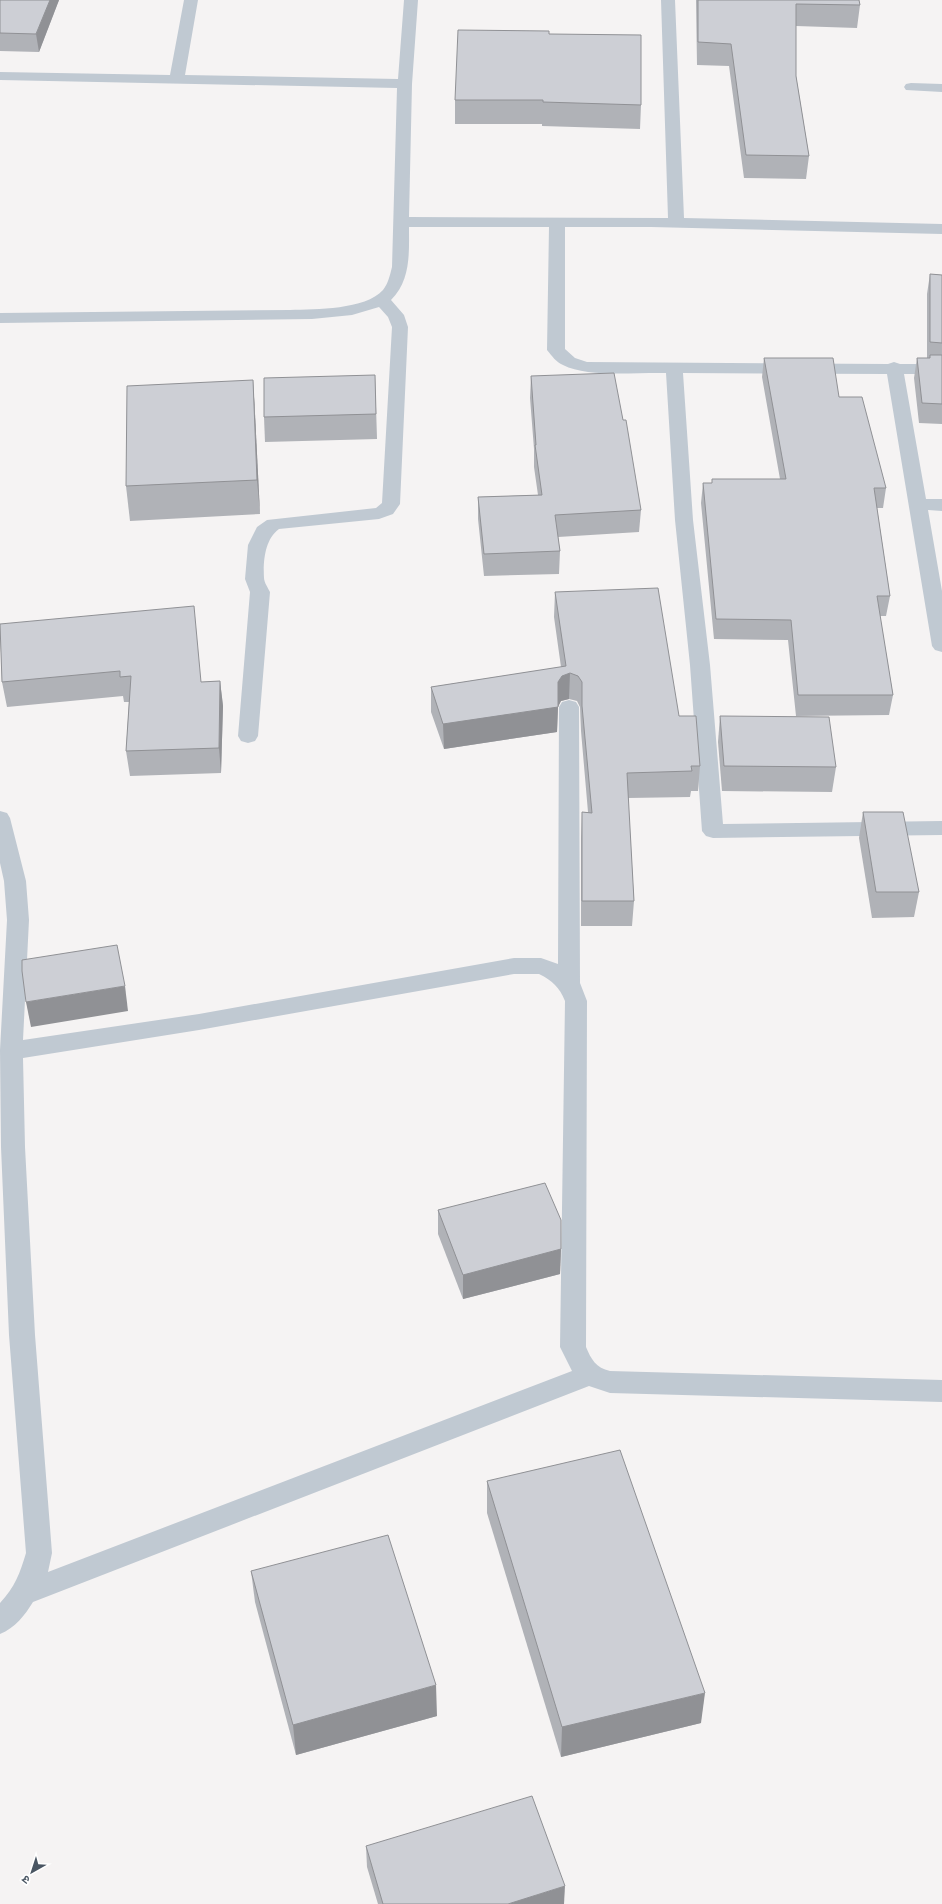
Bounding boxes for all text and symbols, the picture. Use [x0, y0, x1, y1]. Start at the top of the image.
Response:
north arrow [12, 1852, 52, 1892]
text: उ [19, 1872, 33, 1886]

